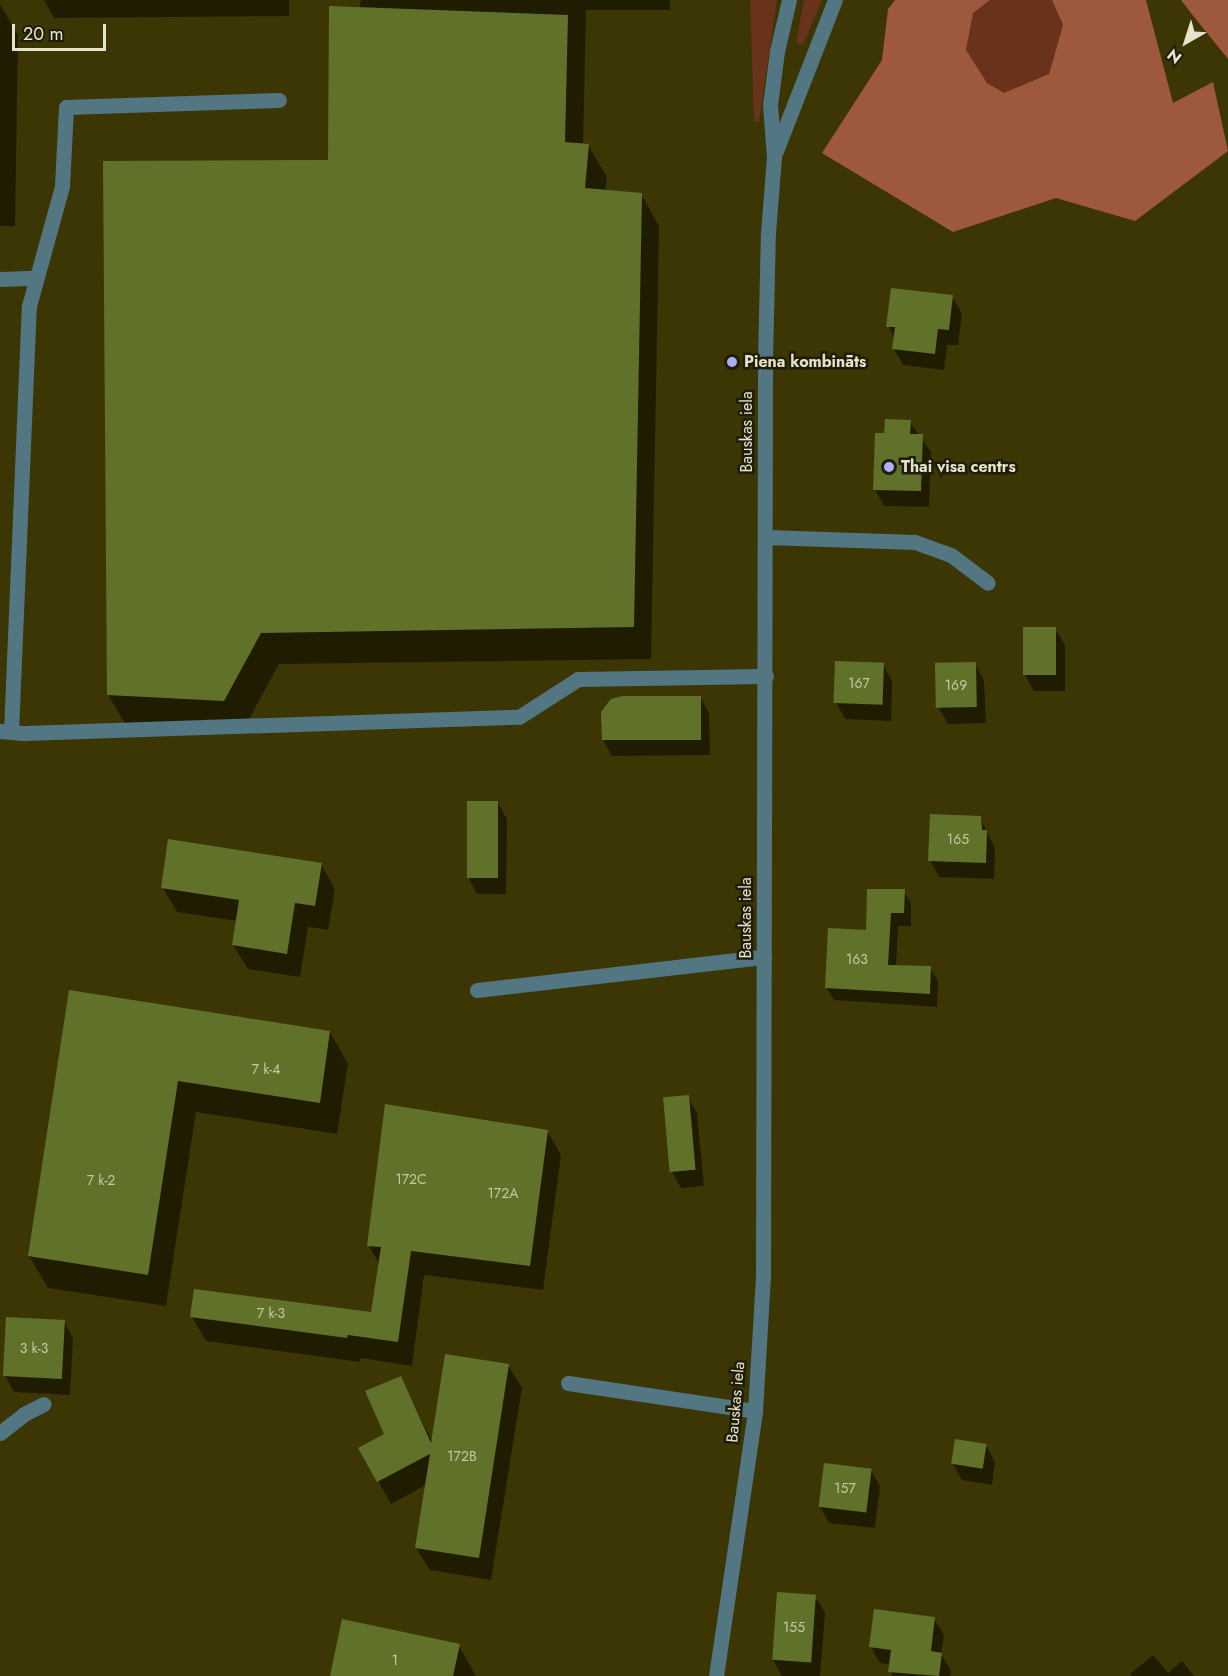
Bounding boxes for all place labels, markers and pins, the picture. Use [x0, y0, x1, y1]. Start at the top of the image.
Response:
place label: Piena kombināts [744, 352, 866, 372]
marker: Piena kombināts [725, 355, 739, 369]
place label: Thai visa centrs [901, 457, 1016, 477]
marker: Thai visa centrs [882, 460, 896, 474]

